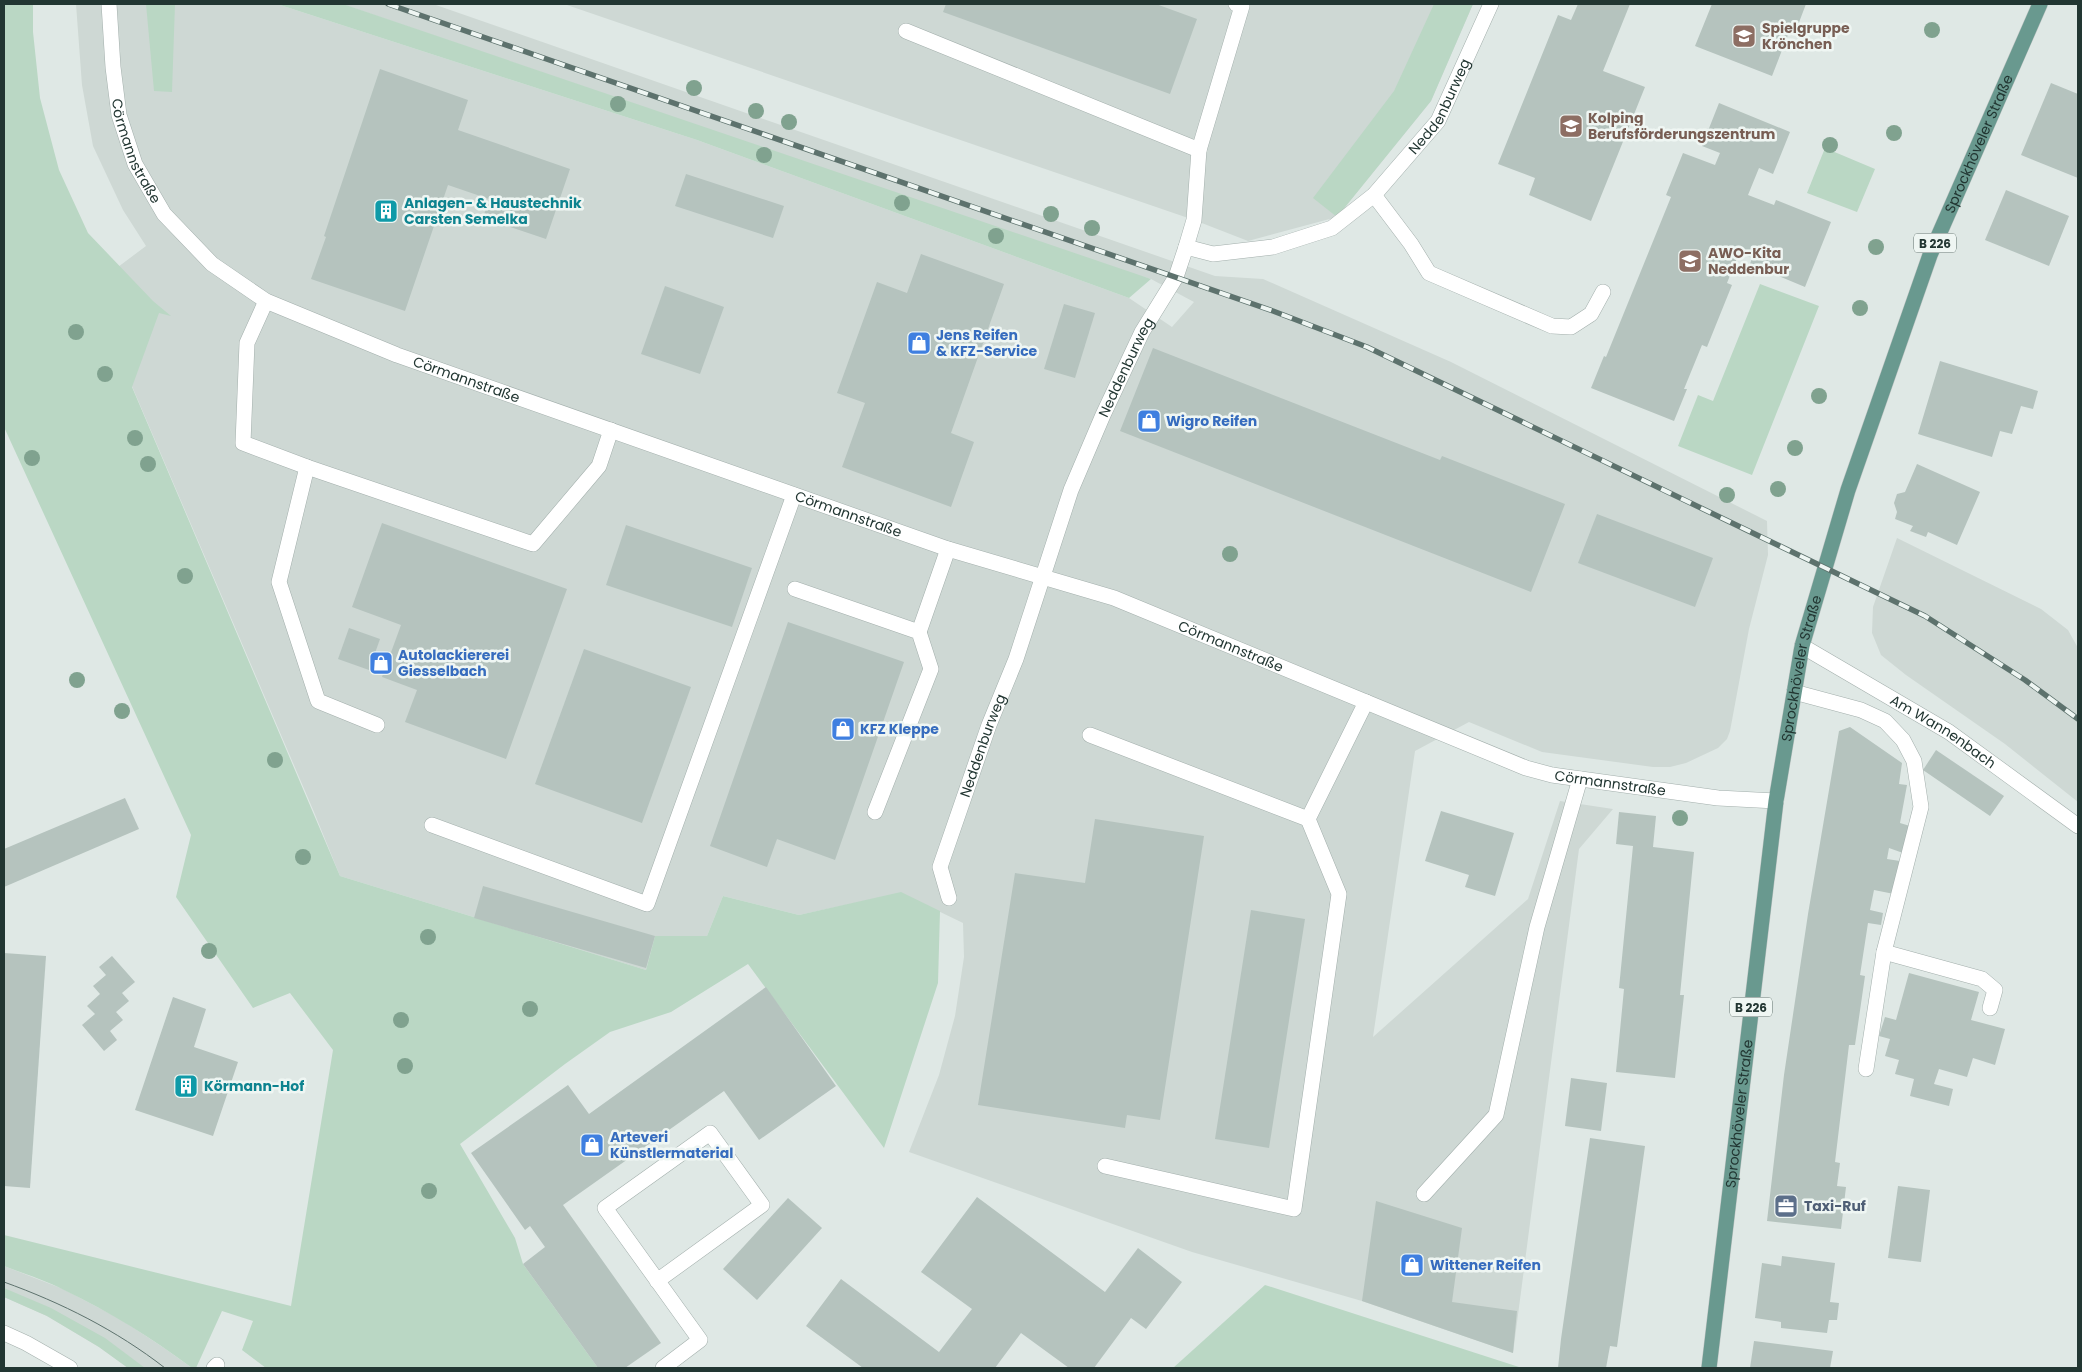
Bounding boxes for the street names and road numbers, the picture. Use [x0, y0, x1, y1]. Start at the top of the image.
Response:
street label: Neddenburweg [1404, 55, 1475, 158]
street label: Sprockhöveler Straße [1940, 71, 2018, 216]
street label: Cörmannstraße [107, 97, 166, 207]
road number: B 226 [1914, 234, 1956, 252]
street label: Neddenburweg [1093, 314, 1159, 420]
street label: Cörmannstraße [410, 351, 523, 408]
street label: Cörmannstraße [792, 486, 905, 542]
street label: Sprockhöveler Straße [1776, 592, 1827, 743]
street label: Cörmannstraße [1175, 616, 1287, 677]
street label: Am Wannenbach [1886, 690, 2000, 773]
street label: Neddenburweg [955, 691, 1011, 800]
street label: Cörmannstraße [1553, 765, 1668, 801]
road number: B 226 [1730, 998, 1772, 1016]
street label: Sprockhöveler Straße [1720, 1038, 1758, 1189]

